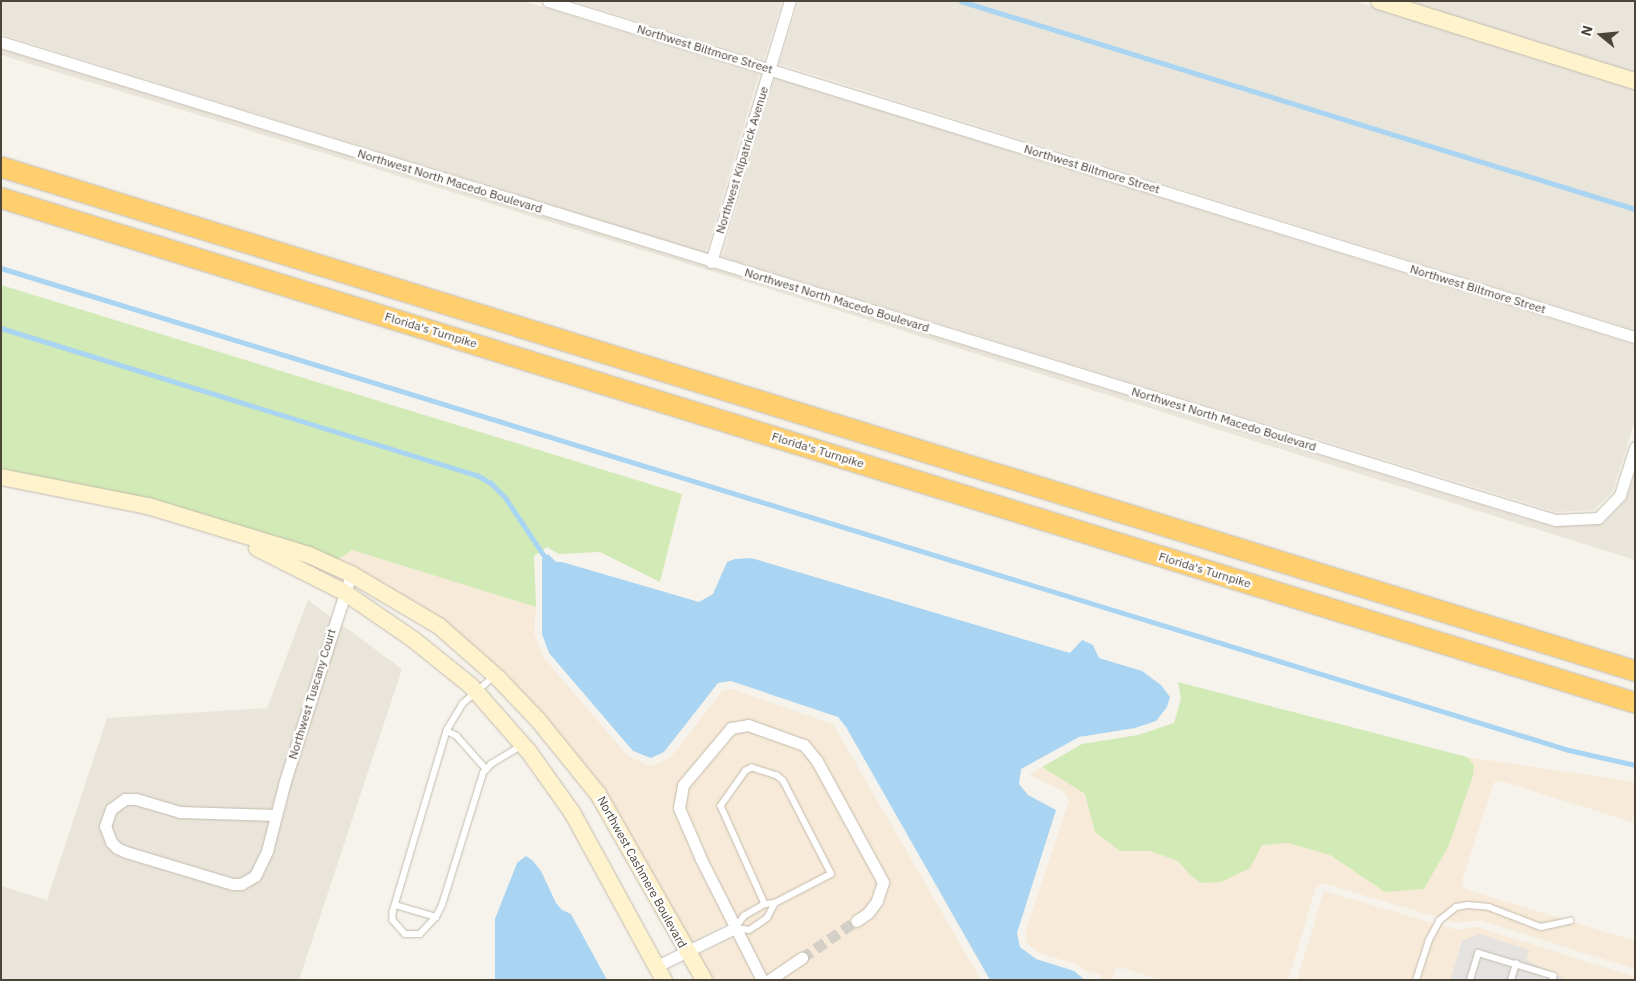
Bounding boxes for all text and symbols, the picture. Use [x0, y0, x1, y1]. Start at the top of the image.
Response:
north arrow [1576, 10, 1626, 60]
street label: Northwest Biltmore Street [635, 21, 775, 77]
text: N [1577, 23, 1597, 38]
street label: Northwest Kilpatrick Avenue [713, 85, 771, 235]
street label: Northwest Biltmore Street [1022, 141, 1162, 197]
street label: Northwest North Macedo Boulevard [356, 146, 544, 216]
street label: Northwest Biltmore Street [1408, 261, 1548, 317]
street label: Northwest North Macedo Boulevard [743, 265, 931, 335]
street label: Florida's Turnpike [383, 309, 479, 351]
street label: Northwest North Macedo Boulevard [1130, 384, 1318, 454]
street label: Florida's Turnpike [770, 429, 866, 471]
street label: Florida's Turnpike [1157, 549, 1253, 591]
street label: Northwest Tuscany Court [285, 627, 339, 761]
street label: Northwest Cashmere Boulevard [594, 794, 690, 950]

